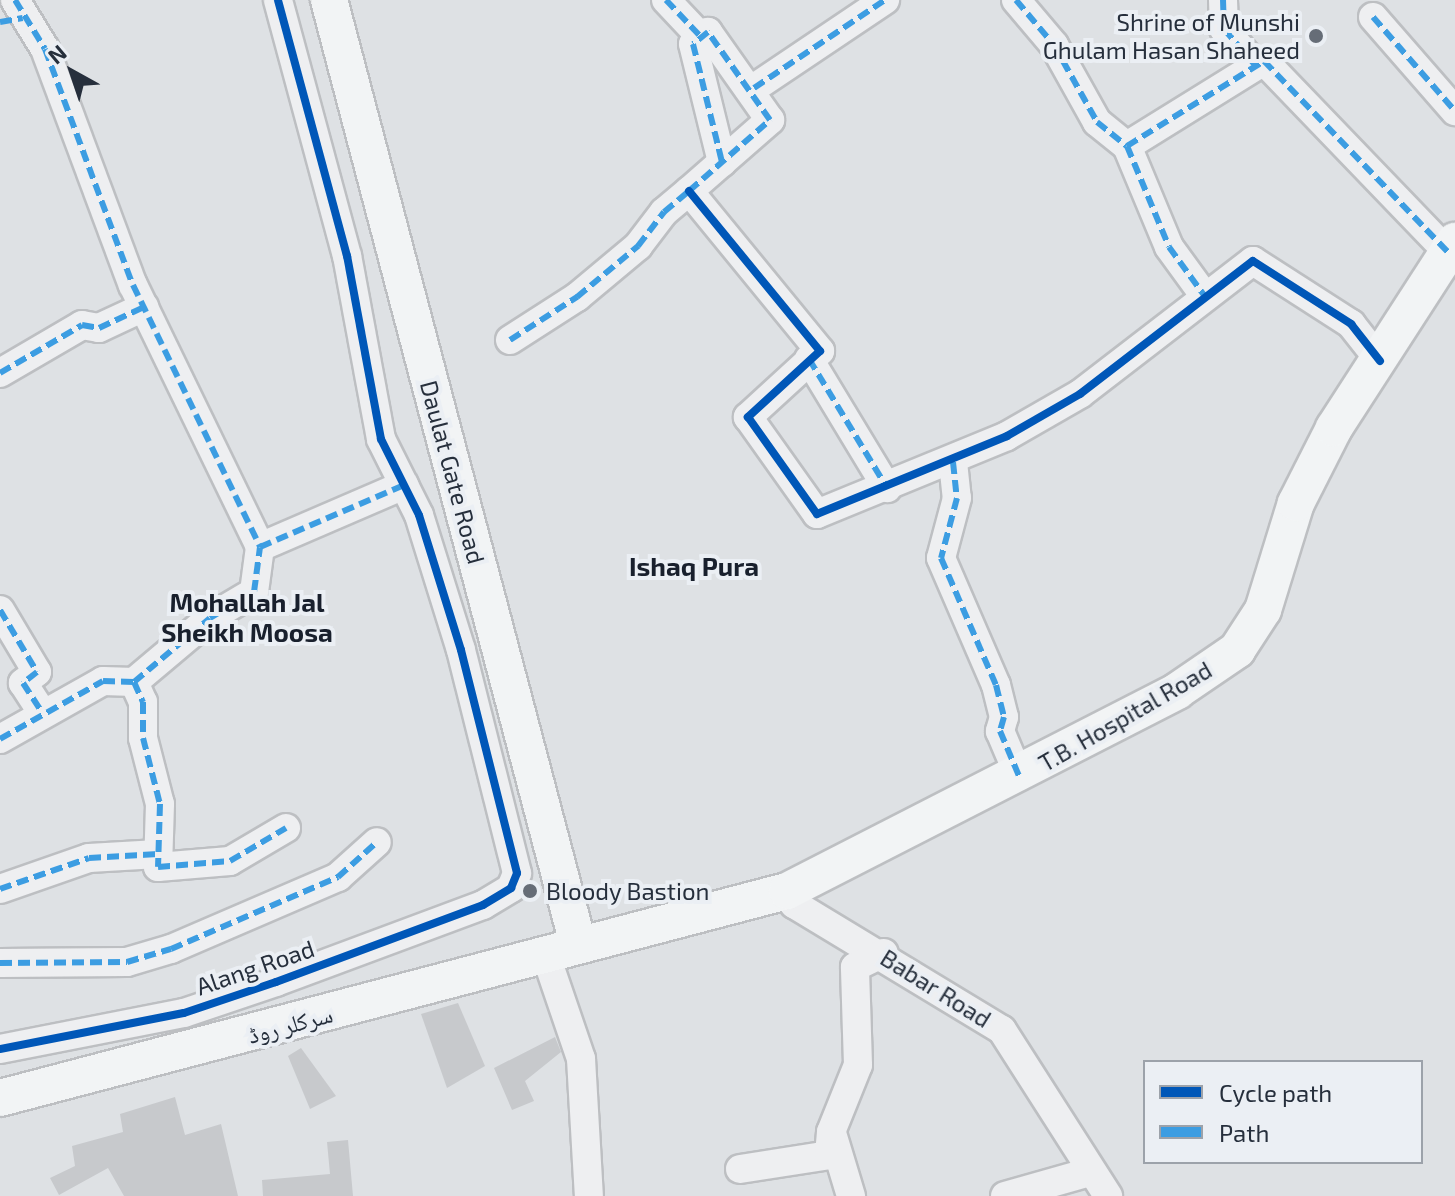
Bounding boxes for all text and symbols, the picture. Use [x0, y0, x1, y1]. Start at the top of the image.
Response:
place label: Shrine of Munshi Ghulam Hasan Shaheed [1043, 8, 1300, 64]
marker: Shrine of Munshi Ghulam Hasan Shaheed [1307, 27, 1325, 45]
north arrow [32, 32, 112, 112]
text: N [42, 39, 71, 69]
street label: Daulat Gate Road [415, 377, 491, 567]
district label: Ishaq Pura [629, 550, 759, 582]
district label: Mohallah Jal Sheikh Moosa [161, 586, 333, 648]
street label: T.B. Hospital Road [1033, 655, 1217, 777]
place label: Bloody Bastion [546, 877, 710, 905]
marker: Bloody Bastion [521, 882, 539, 900]
street label: Alang Road [192, 933, 318, 1001]
street label: Babar Road [875, 943, 997, 1033]
street label: سرکلر روڈ [244, 999, 336, 1049]
legend [1143, 1060, 1423, 1164]
text: Cycle path [1219, 1078, 1332, 1107]
text: Path [1219, 1118, 1269, 1147]

